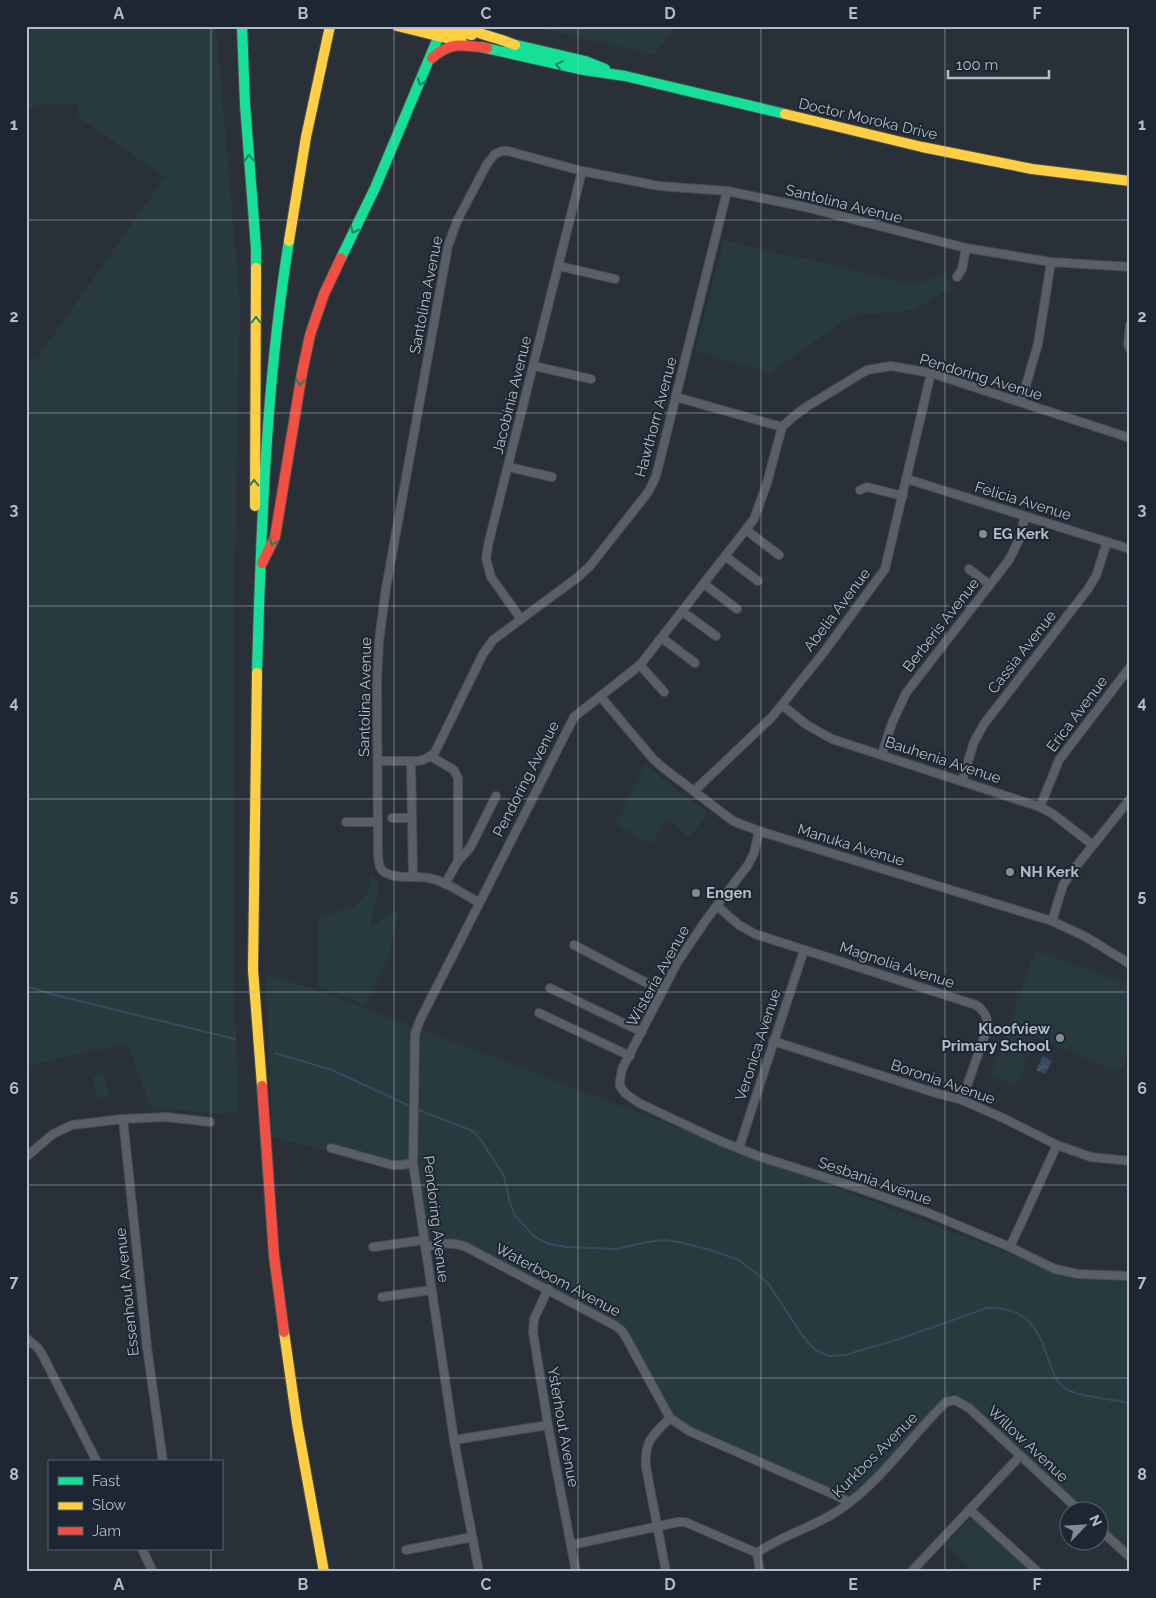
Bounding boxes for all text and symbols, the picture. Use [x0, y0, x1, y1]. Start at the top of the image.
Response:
text: A [114, 4, 125, 23]
text: B [298, 4, 309, 23]
text: C [481, 4, 492, 23]
text: D [664, 4, 676, 23]
text: E [848, 4, 858, 23]
text: F [1032, 4, 1042, 23]
scale bar [948, 48, 1050, 80]
text: 100 m [956, 56, 998, 74]
one-way arrow [555, 60, 564, 70]
one-way arrow [416, 77, 427, 86]
street label: Doctor Moroka Drive [797, 94, 939, 144]
text: 1 [10, 115, 18, 134]
text: 1 [1138, 115, 1146, 134]
one-way arrow [243, 154, 254, 162]
street label: Santolina Avenue [784, 181, 905, 227]
one-way arrow [350, 225, 361, 234]
street label: Santolina Avenue [406, 234, 446, 356]
text: 2 [9, 307, 19, 326]
text: 2 [1137, 307, 1147, 326]
one-way arrow [251, 316, 261, 324]
street label: Jacobinia Avenue [489, 334, 535, 456]
street label: Pendoring Avenue [917, 350, 1045, 404]
street label: Hawthorn Avenue [631, 355, 681, 479]
one-way arrow [295, 379, 306, 387]
street label: Felicia Avenue [972, 478, 1074, 524]
one-way arrow [249, 479, 260, 487]
text: 3 [10, 500, 19, 519]
text: 3 [1138, 500, 1147, 519]
place label: EG Kerk [993, 525, 1050, 543]
marker: EG Kerk [977, 528, 989, 540]
one-way arrow [269, 537, 279, 546]
street label: Abelia Avenue [800, 565, 874, 655]
street label: Berberis Avenue [899, 574, 983, 675]
street label: Cassia Avenue [984, 607, 1060, 697]
street label: Santolina Avenue [355, 637, 375, 757]
street label: Erica Avenue [1043, 672, 1111, 755]
text: 4 [9, 693, 19, 712]
text: 4 [1137, 693, 1147, 712]
street label: Pendoring Avenue [489, 718, 563, 840]
street label: Bauhenia Avenue [883, 733, 1003, 787]
street label: Manuka Avenue [795, 820, 907, 870]
place label: NH Kerk [1020, 863, 1080, 881]
marker: NH Kerk [1004, 866, 1016, 878]
place label: Engen [706, 884, 752, 902]
text: 5 [10, 886, 19, 905]
text: 5 [1138, 886, 1147, 905]
marker: Engen [690, 887, 702, 899]
street label: Wisteria Avenue [623, 922, 693, 1030]
street label: Magnolia Avenue [837, 938, 957, 992]
street label: Veronica Avenue [731, 987, 785, 1103]
place label: Kloofview Primary School [942, 1020, 1050, 1055]
marker: Kloofview Primary School [1054, 1032, 1066, 1044]
street label: Boronia Avenue [889, 1056, 998, 1108]
text: 6 [9, 1079, 19, 1098]
text: 6 [1137, 1079, 1147, 1098]
street label: Sesbania Avenue [816, 1153, 934, 1209]
street label: Pendoring Avenue [419, 1155, 453, 1284]
street label: Essenhout Avenue [111, 1227, 143, 1357]
street label: Waterboom Avenue [492, 1239, 624, 1321]
text: 7 [10, 1272, 19, 1291]
text: 7 [1138, 1272, 1147, 1291]
street label: Ysterhout Avenue [544, 1365, 583, 1489]
street label: Willow Avenue [984, 1402, 1072, 1486]
street label: Kurkbos Avenue [829, 1409, 921, 1501]
legend [48, 1460, 222, 1550]
text: 8 [9, 1465, 19, 1484]
text: 8 [1137, 1465, 1147, 1484]
text: Fast [92, 1472, 120, 1490]
text: Slow [92, 1496, 126, 1514]
north arrow [1058, 1500, 1108, 1550]
text: N [1086, 1512, 1105, 1529]
text: Jam [92, 1522, 121, 1540]
text: A [114, 1575, 125, 1594]
text: B [298, 1575, 309, 1594]
text: C [481, 1575, 492, 1594]
text: D [664, 1575, 676, 1594]
text: E [848, 1575, 858, 1594]
text: F [1032, 1575, 1042, 1594]

